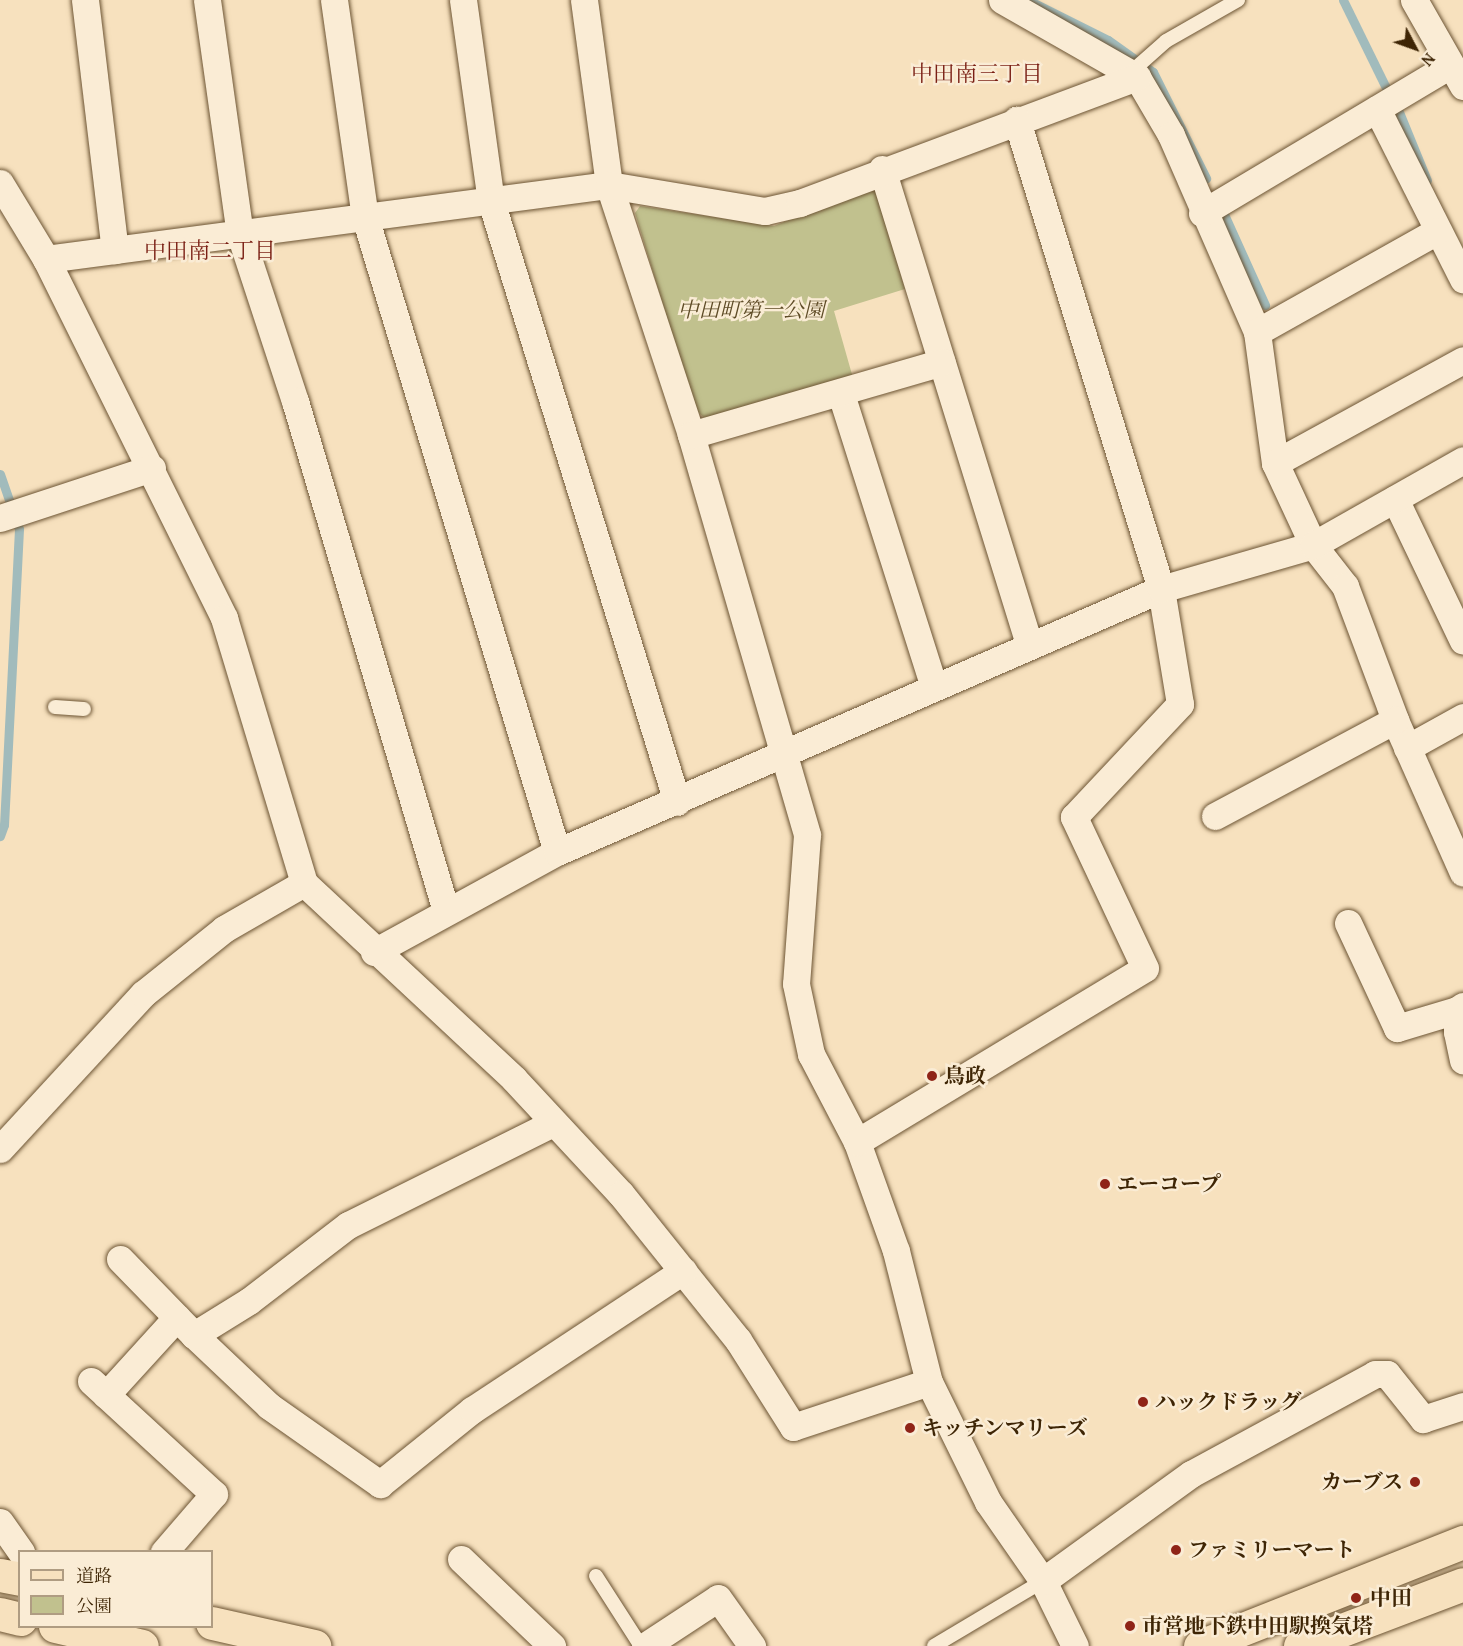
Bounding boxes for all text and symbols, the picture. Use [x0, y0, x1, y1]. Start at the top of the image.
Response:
north arrow [1385, 18, 1445, 78]
text: N [1416, 48, 1441, 72]
district label: 中田南三丁目 [911, 61, 1043, 87]
district label: 中田南二丁目 [144, 238, 276, 264]
park label: 中田町第一公園 [678, 297, 824, 323]
place label: 鳥政 [944, 1063, 986, 1089]
marker: 鳥政 [925, 1069, 939, 1083]
place label: エーコープ [1117, 1171, 1222, 1197]
marker: エーコープ [1098, 1177, 1112, 1191]
place label: ハックドラッグ [1155, 1389, 1302, 1415]
marker: ハックドラッグ [1136, 1395, 1150, 1409]
place label: キッチンマリーズ [922, 1415, 1090, 1441]
marker: キッチンマリーズ [903, 1421, 917, 1435]
place label: カーブス [1319, 1469, 1403, 1495]
marker: カーブス [1408, 1475, 1422, 1489]
place label: ファミリーマート [1188, 1537, 1356, 1563]
marker: ファミリーマート [1169, 1543, 1183, 1557]
legend [18, 1550, 213, 1628]
text: 道路 [76, 1562, 112, 1589]
place label: 中田 [1370, 1585, 1412, 1611]
marker: 中田 [1347, 1589, 1365, 1607]
text: 公園 [76, 1592, 112, 1619]
place label: 市営地下鉄中田駅換気塔 [1142, 1613, 1373, 1639]
marker: 市営地下鉄中田駅換気塔 [1123, 1619, 1137, 1633]

